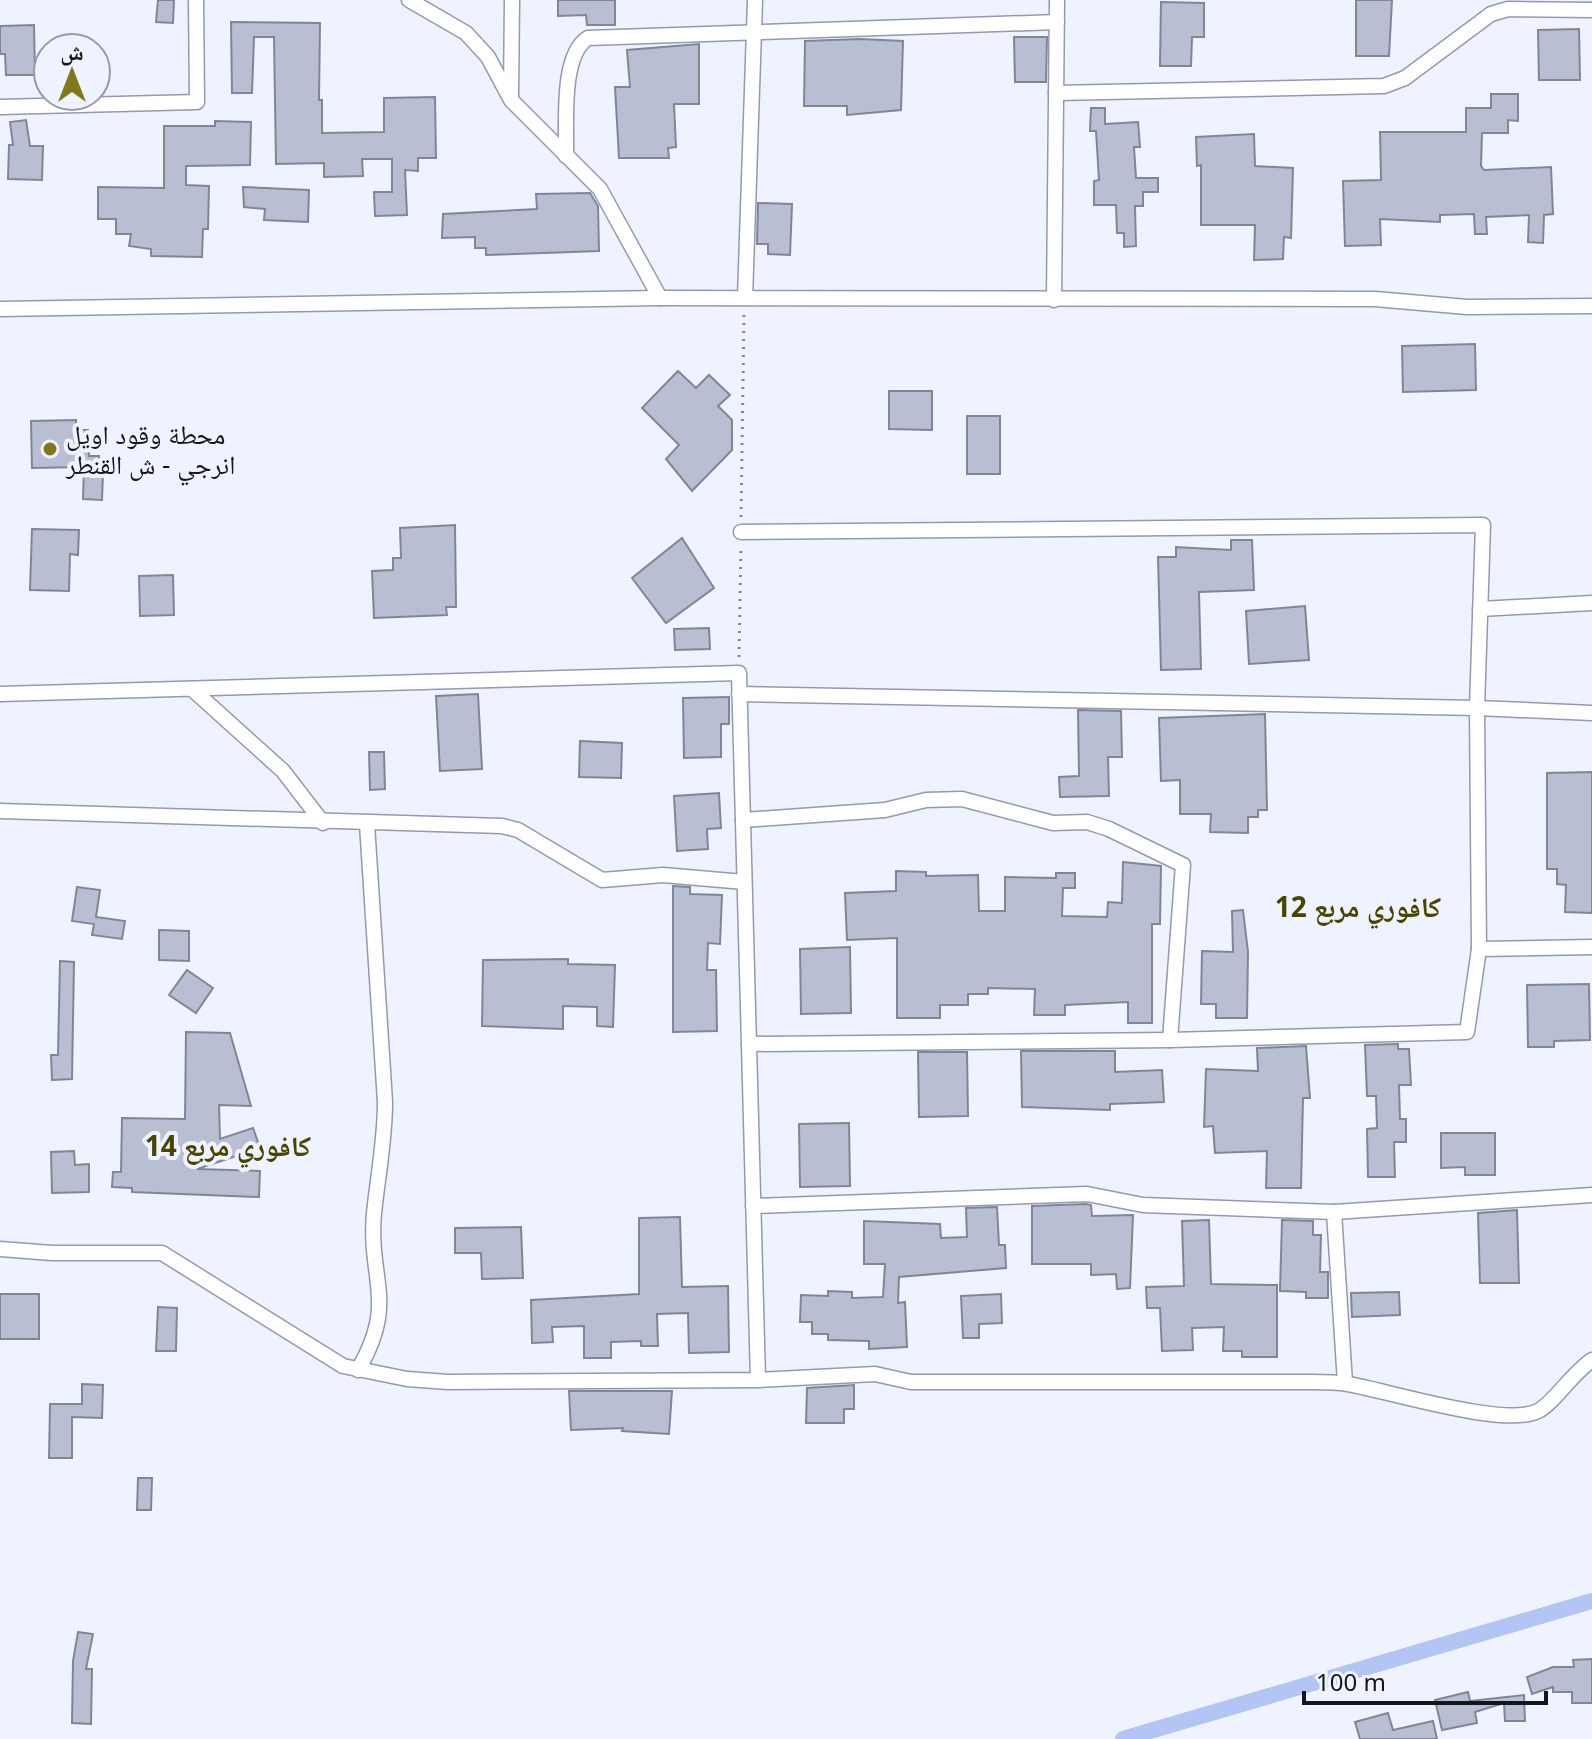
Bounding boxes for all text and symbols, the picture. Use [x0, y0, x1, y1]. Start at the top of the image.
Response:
north arrow [32, 32, 112, 112]
text: ش [60, 36, 84, 66]
place label: محطة وقود اويل انرجي - ش القنطر [65, 416, 235, 486]
marker: محطة وقود اويل انرجي - ش القنطر [41, 440, 59, 458]
district label: كافوري مربع 12 [1275, 887, 1441, 930]
district label: كافوري مربع 14 [145, 1126, 311, 1169]
scale bar [1304, 1655, 1546, 1705]
text: 100 m [1316, 1665, 1386, 1698]

